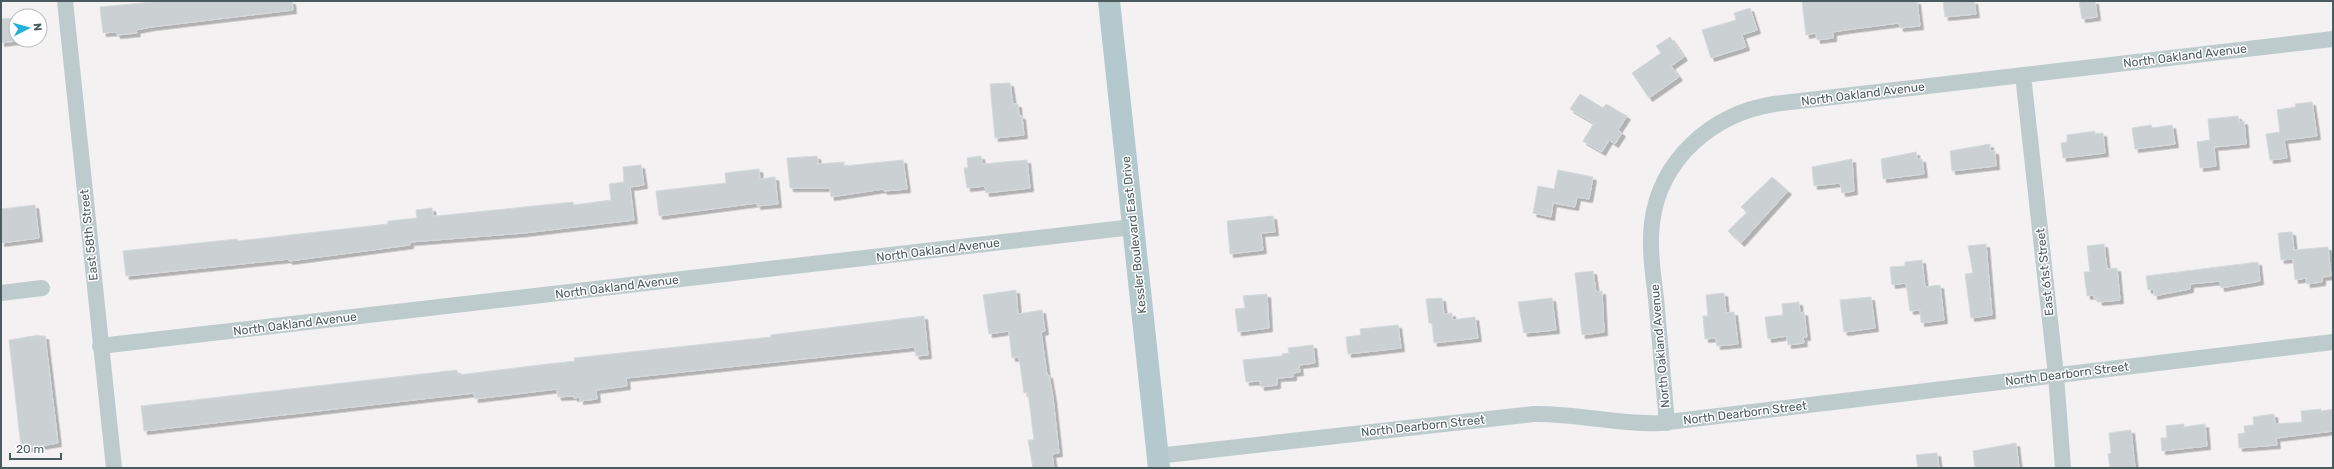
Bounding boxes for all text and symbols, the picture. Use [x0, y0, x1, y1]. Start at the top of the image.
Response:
north arrow [8, 8, 48, 48]
text: N [31, 22, 44, 32]
street label: North Oakland Avenue [2122, 41, 2248, 71]
street label: North Oakland Avenue [1800, 79, 1926, 109]
street label: Kessler Boulevard East Drive [1119, 155, 1149, 314]
street label: East 58th Street [77, 188, 101, 282]
street label: East 61st Street [2033, 227, 2057, 317]
street label: North Oakland Avenue [875, 235, 1001, 265]
street label: North Oakland Avenue [554, 272, 680, 302]
street label: North Oakland Avenue [1648, 283, 1672, 409]
street label: North Oakland Avenue [232, 309, 358, 339]
street label: North Dearborn Street [2004, 359, 2130, 389]
street label: North Dearborn Street [1682, 398, 1808, 428]
street label: North Dearborn Street [1360, 413, 1486, 439]
scale bar [10, 435, 61, 461]
text: 20 m [16, 442, 44, 456]

